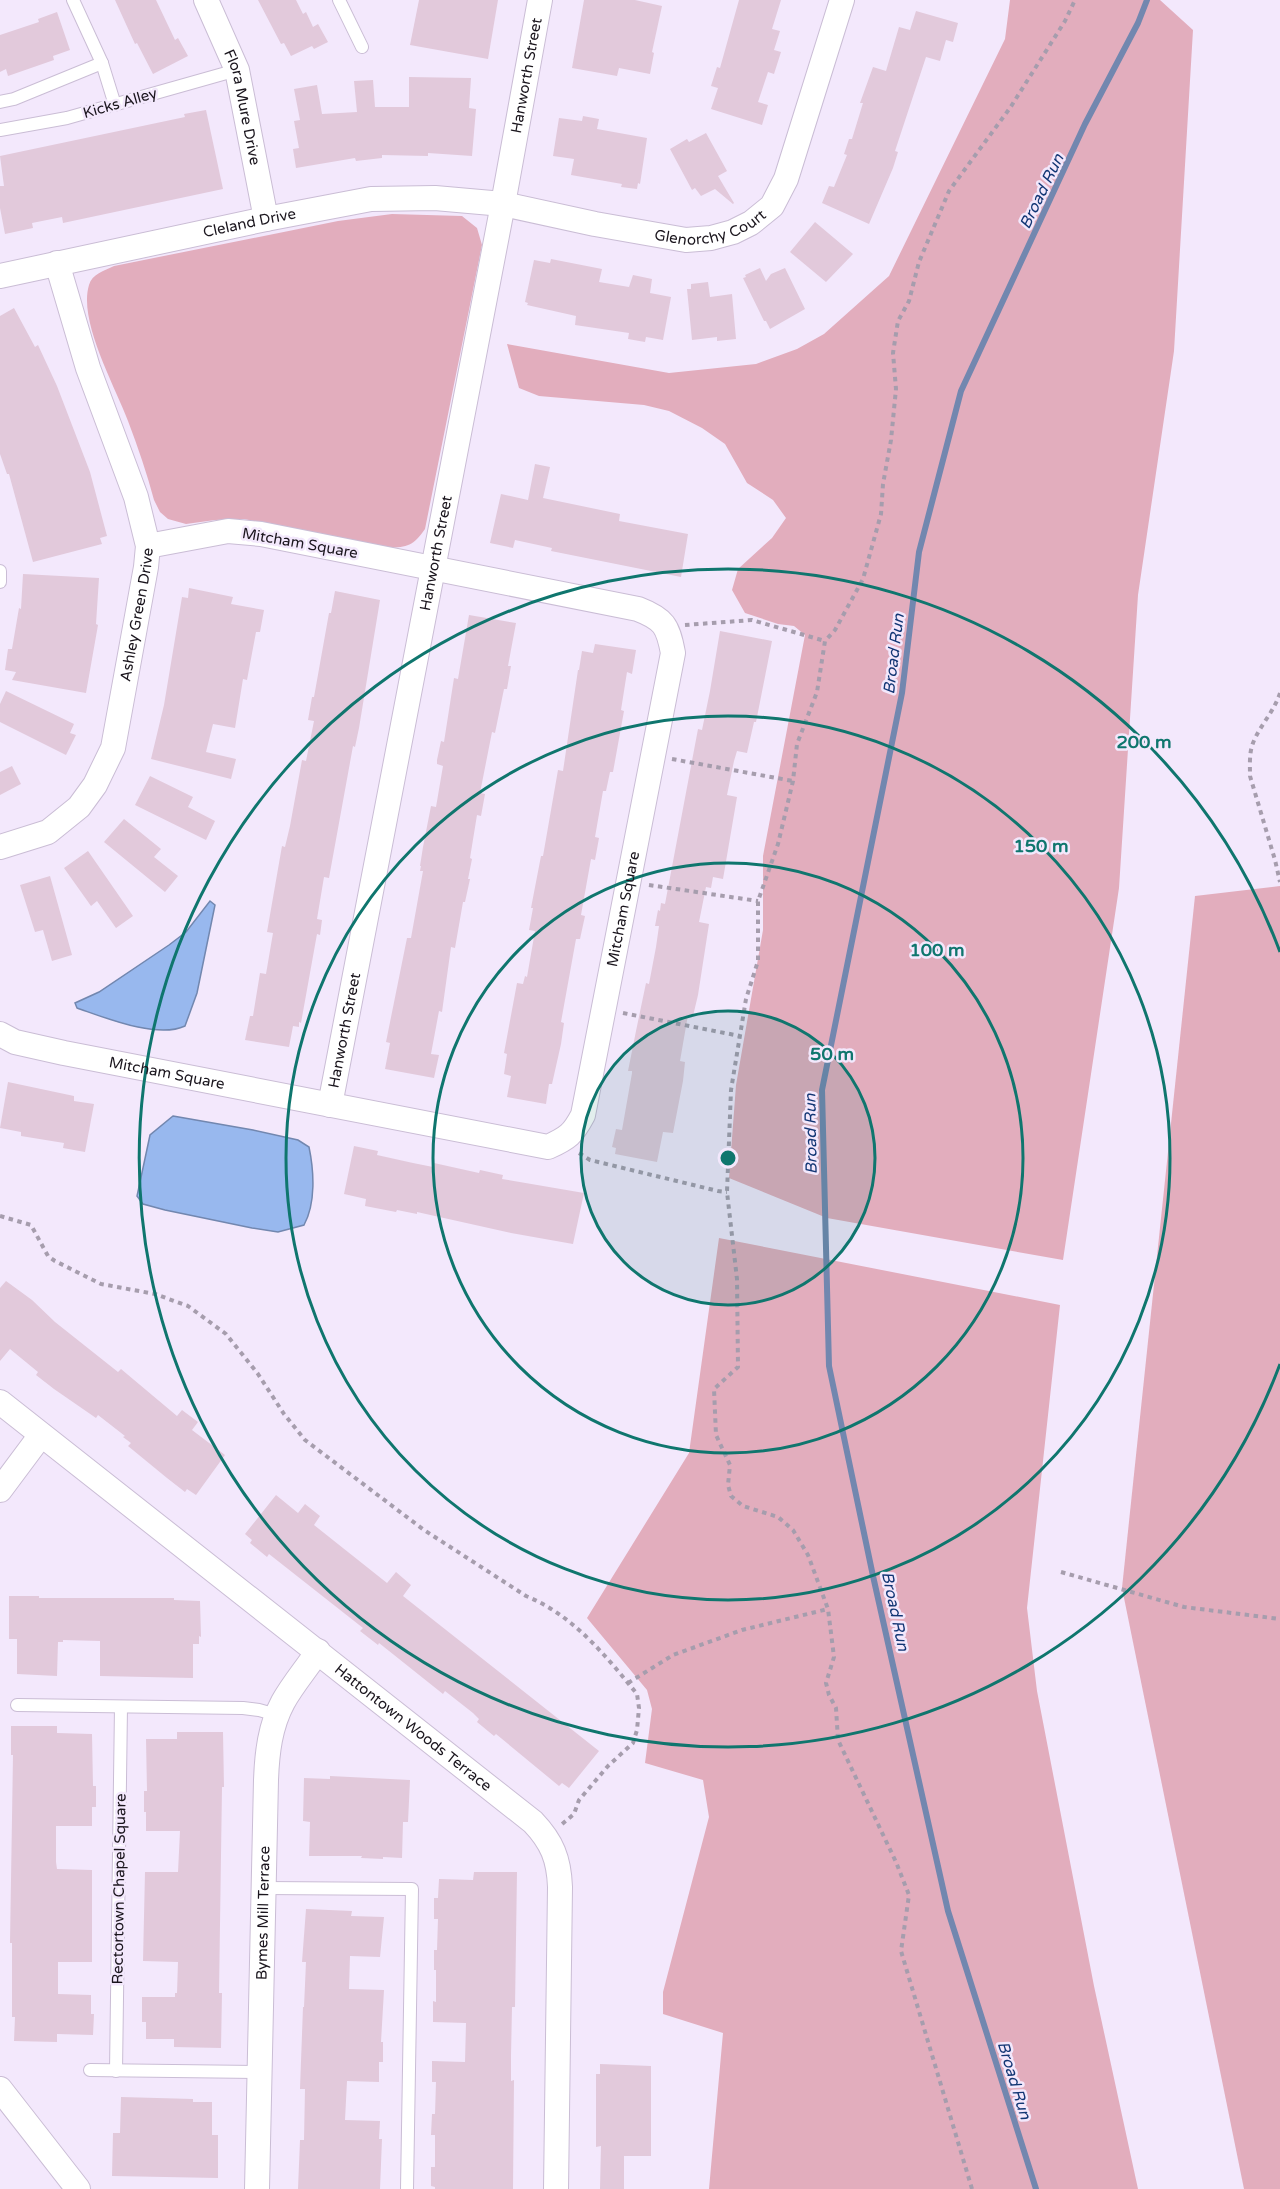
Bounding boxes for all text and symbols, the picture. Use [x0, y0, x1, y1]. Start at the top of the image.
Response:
street label: Hanworth Street [507, 16, 546, 135]
street label: Flora Mure Drive [220, 46, 264, 167]
street label: Kicks Alley [81, 84, 159, 122]
water label: Broad Run [1015, 150, 1069, 232]
street label: Cleland Drive [201, 205, 297, 241]
street label: Glenorchy Court [653, 206, 770, 249]
street label: Hanworth Street [416, 494, 456, 612]
street label: Mitcham Square [241, 524, 359, 562]
street label: Ashley Green Drive [116, 547, 157, 683]
water label: Broad Run [879, 612, 909, 695]
text: 200 m [1116, 731, 1172, 753]
text: 150 m [1013, 835, 1069, 857]
street label: Mitcham Square [603, 850, 643, 968]
text: 100 m [909, 939, 965, 961]
street label: Hanworth Street [324, 971, 364, 1090]
text: 50 m [810, 1043, 854, 1065]
street label: Mitcham Square [108, 1053, 226, 1093]
water label: Broad Run [800, 1092, 822, 1175]
centre of rings [718, 1148, 738, 1168]
water label: Broad Run [877, 1570, 913, 1654]
street label: Hattontown Woods Terrace [331, 1660, 495, 1795]
street label: Rectortown Chapel Square [108, 1793, 130, 1985]
street label: Bymes Mill Terrace [253, 1846, 274, 1980]
water label: Broad Run [993, 2039, 1036, 2123]

